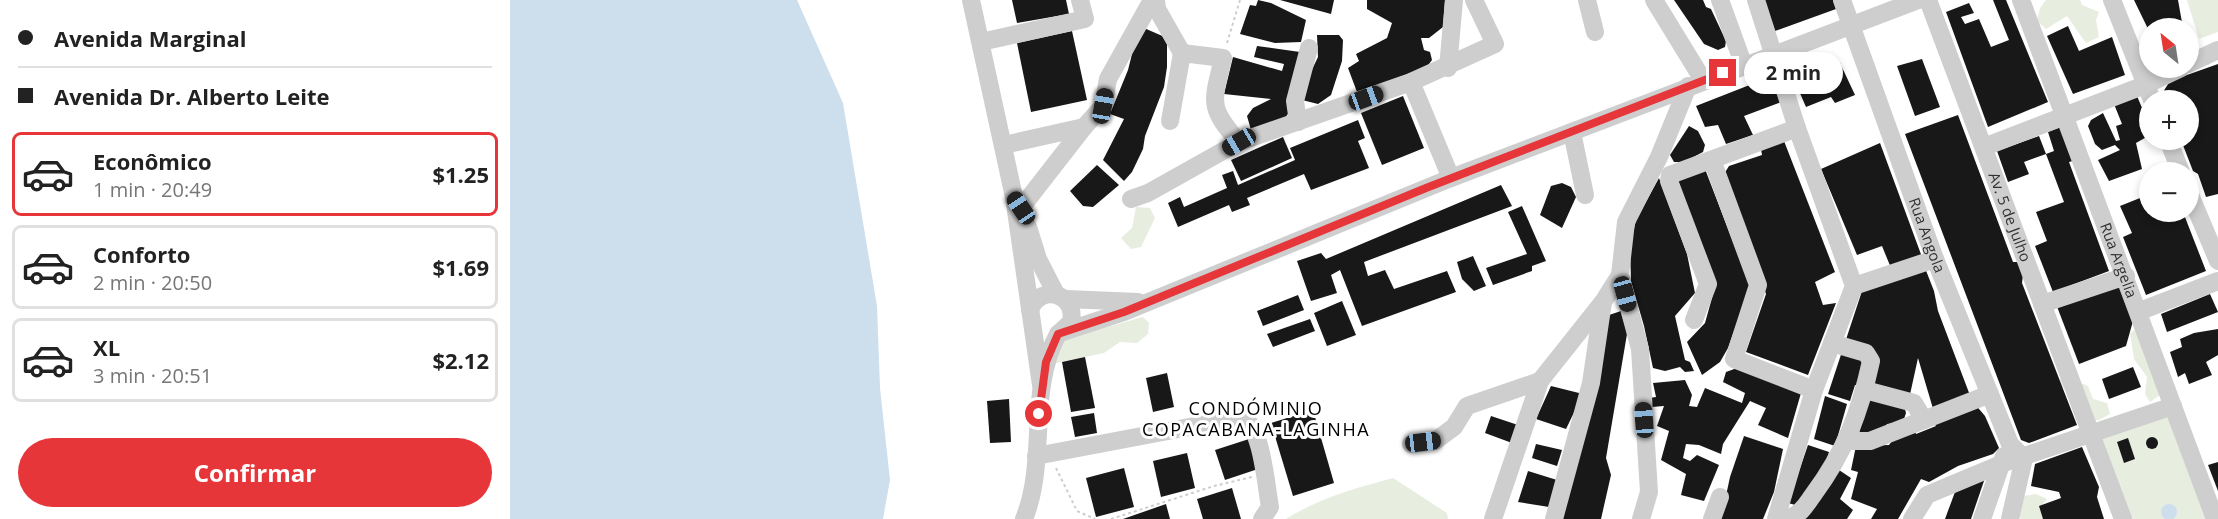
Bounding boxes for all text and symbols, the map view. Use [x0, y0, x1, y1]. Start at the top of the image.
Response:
north arrow [2139, 18, 2199, 78]
map controls [2139, 18, 2199, 222]
text: Avenida Marginal [54, 23, 246, 53]
callout: 2 min [1744, 52, 1843, 94]
route end [1709, 59, 1736, 86]
text: 2 min [1766, 59, 1821, 86]
text: Avenida Dr. Alberto Leite [54, 81, 329, 111]
car [1346, 83, 1386, 113]
car [1091, 87, 1115, 125]
button: + [2139, 90, 2199, 150]
car [1219, 125, 1259, 159]
text: Econômico [93, 146, 212, 176]
icon: car [21, 147, 75, 201]
text: $1.25 [432, 159, 489, 189]
button: − [2139, 162, 2199, 222]
street label: Av. 5 de Julho [1985, 169, 2036, 264]
text: 1 min · 20:49 [93, 176, 212, 203]
car [1003, 188, 1039, 228]
street label: Rua Angola [1905, 195, 1951, 276]
street label: Rua Argelia [2096, 220, 2142, 301]
text: Conforto [93, 239, 190, 269]
icon: car [21, 240, 75, 294]
text: $1.69 [432, 252, 489, 282]
text: 2 min · 20:50 [93, 269, 212, 296]
car [1612, 274, 1638, 314]
text: XL [93, 332, 120, 362]
icon: car [21, 333, 75, 387]
text: $2.12 [432, 345, 489, 375]
text: 3 min · 20:51 [93, 362, 212, 389]
district label: CONDÓMINIO COPACABANA-LAGINHA [1142, 396, 1370, 441]
route start [1025, 400, 1052, 427]
car [1634, 401, 1654, 439]
car [1404, 431, 1442, 453]
button: Confirmar [18, 438, 492, 507]

